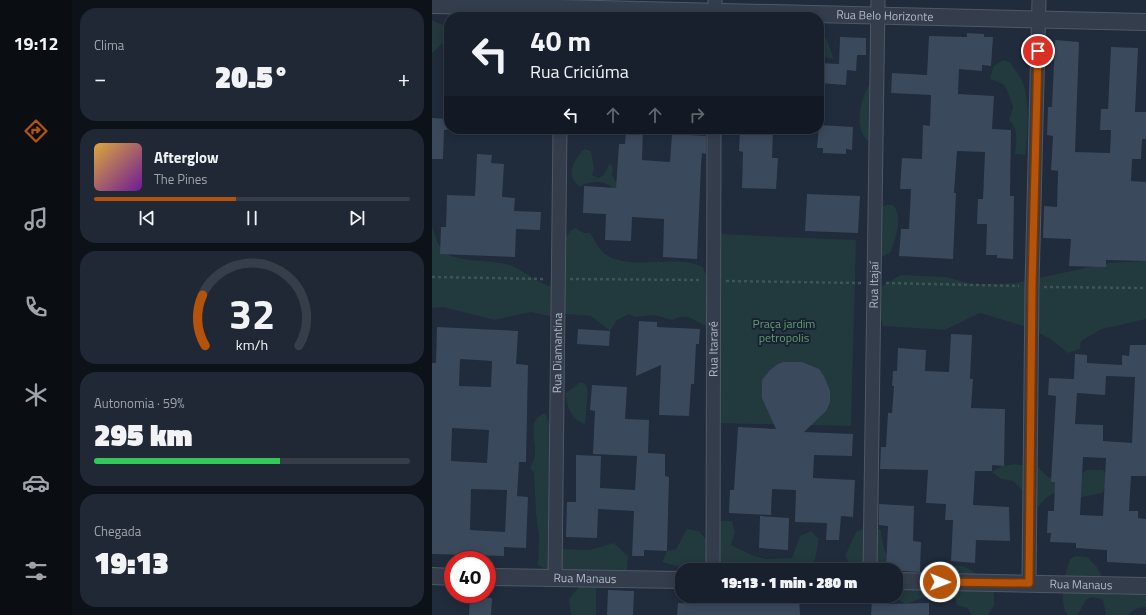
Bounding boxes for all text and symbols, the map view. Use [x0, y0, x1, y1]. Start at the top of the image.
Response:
street label: Rua Belo Horizonte [836, 5, 934, 26]
text: 40 m [530, 19, 591, 62]
icon: left [464, 28, 516, 80]
text: 19:12 [14, 30, 58, 57]
pin [1021, 34, 1055, 68]
text: Clima [94, 35, 124, 55]
icon: arrive [1027, 40, 1049, 62]
text: 20.5° [215, 54, 289, 100]
text: Rua Criciúma [530, 58, 629, 85]
text: − [94, 61, 106, 95]
text: + [398, 61, 410, 95]
icon: left [560, 104, 582, 126]
icon: ahead [602, 104, 624, 126]
icon: ahead [644, 104, 666, 126]
icon: right [686, 104, 708, 126]
icon: directions [22, 117, 50, 145]
text: Afterglow [154, 146, 219, 169]
text: The Pines [154, 169, 207, 189]
icon: music [22, 205, 50, 233]
icon: previous [136, 207, 158, 229]
icon: pause [241, 207, 263, 229]
icon: next [346, 207, 368, 229]
street label: Rua Itajaí [864, 260, 883, 309]
text: 32 [229, 281, 275, 344]
icon: phone [22, 293, 50, 321]
street label: Rua Diamantina [547, 313, 567, 393]
park label: Praça jardim petropolis [753, 314, 815, 347]
street label: Rua Itararé [703, 321, 723, 377]
text: km/h [236, 333, 268, 355]
icon: climate [22, 381, 50, 409]
text: Autonomia · 59% [94, 393, 185, 413]
text: 295 km [94, 412, 192, 458]
icon: car [22, 469, 50, 497]
text: Chegada [94, 521, 141, 541]
text: 19:13 [94, 540, 169, 586]
speed limit sign: 40 [444, 551, 496, 603]
icon: filters [22, 557, 50, 585]
position arrow [919, 561, 961, 603]
street label: Rua Manaus [553, 568, 617, 588]
text: 19:13 · 1 min · 280 m [721, 571, 857, 594]
street label: Rua Manaus [1049, 574, 1113, 594]

